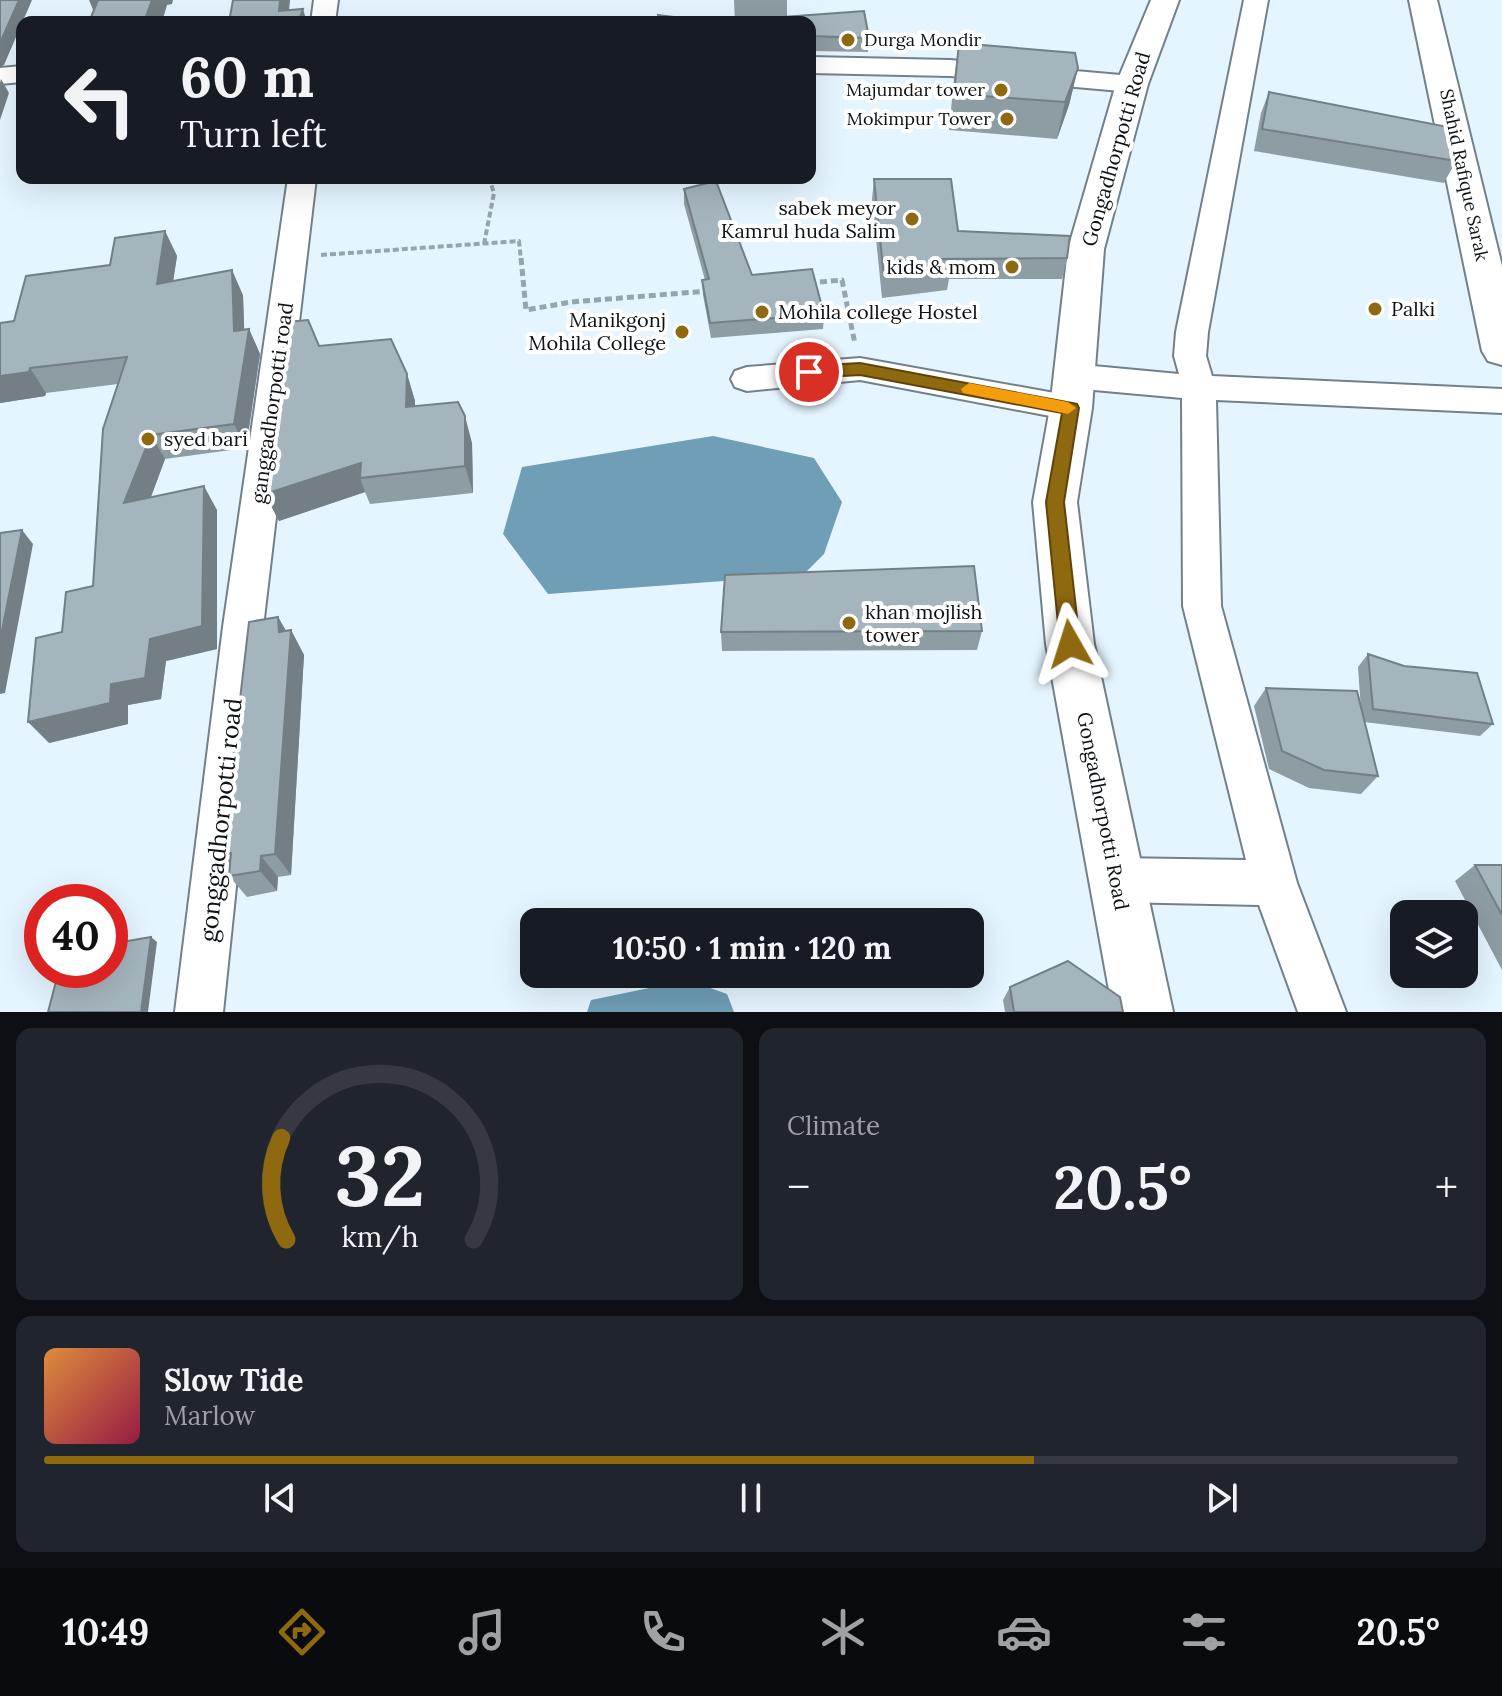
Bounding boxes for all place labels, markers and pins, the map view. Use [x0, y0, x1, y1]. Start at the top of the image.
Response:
place label: Durga Mondir [864, 28, 982, 51]
marker: Durga Mondir [839, 31, 857, 49]
place label: Majumdar tower [846, 78, 985, 101]
marker: Majumdar tower [992, 81, 1010, 99]
place label: Mokimpur Tower [846, 107, 991, 130]
marker: Mokimpur Tower [998, 110, 1016, 128]
place label: sabek meyor Kamrul huda Salim [721, 195, 896, 243]
marker: sabek meyor Kamrul huda Salim [903, 210, 921, 228]
place label: kids & mom [887, 254, 996, 279]
marker: kids & mom [1003, 258, 1021, 276]
place label: Palki [1391, 296, 1435, 321]
place label: Mohila college Hostel [778, 299, 978, 324]
marker: Palki [1366, 300, 1384, 318]
marker: Mohila college Hostel [753, 303, 771, 321]
place label: Manikgonj Mohila College [528, 307, 666, 355]
marker: Manikgonj Mohila College [673, 323, 691, 341]
pin [775, 338, 843, 406]
place label: syed bari [164, 426, 248, 451]
marker: syed bari [139, 430, 157, 448]
place label: khan mojlish tower [865, 599, 983, 647]
marker: khan mojlish tower [840, 614, 858, 632]

